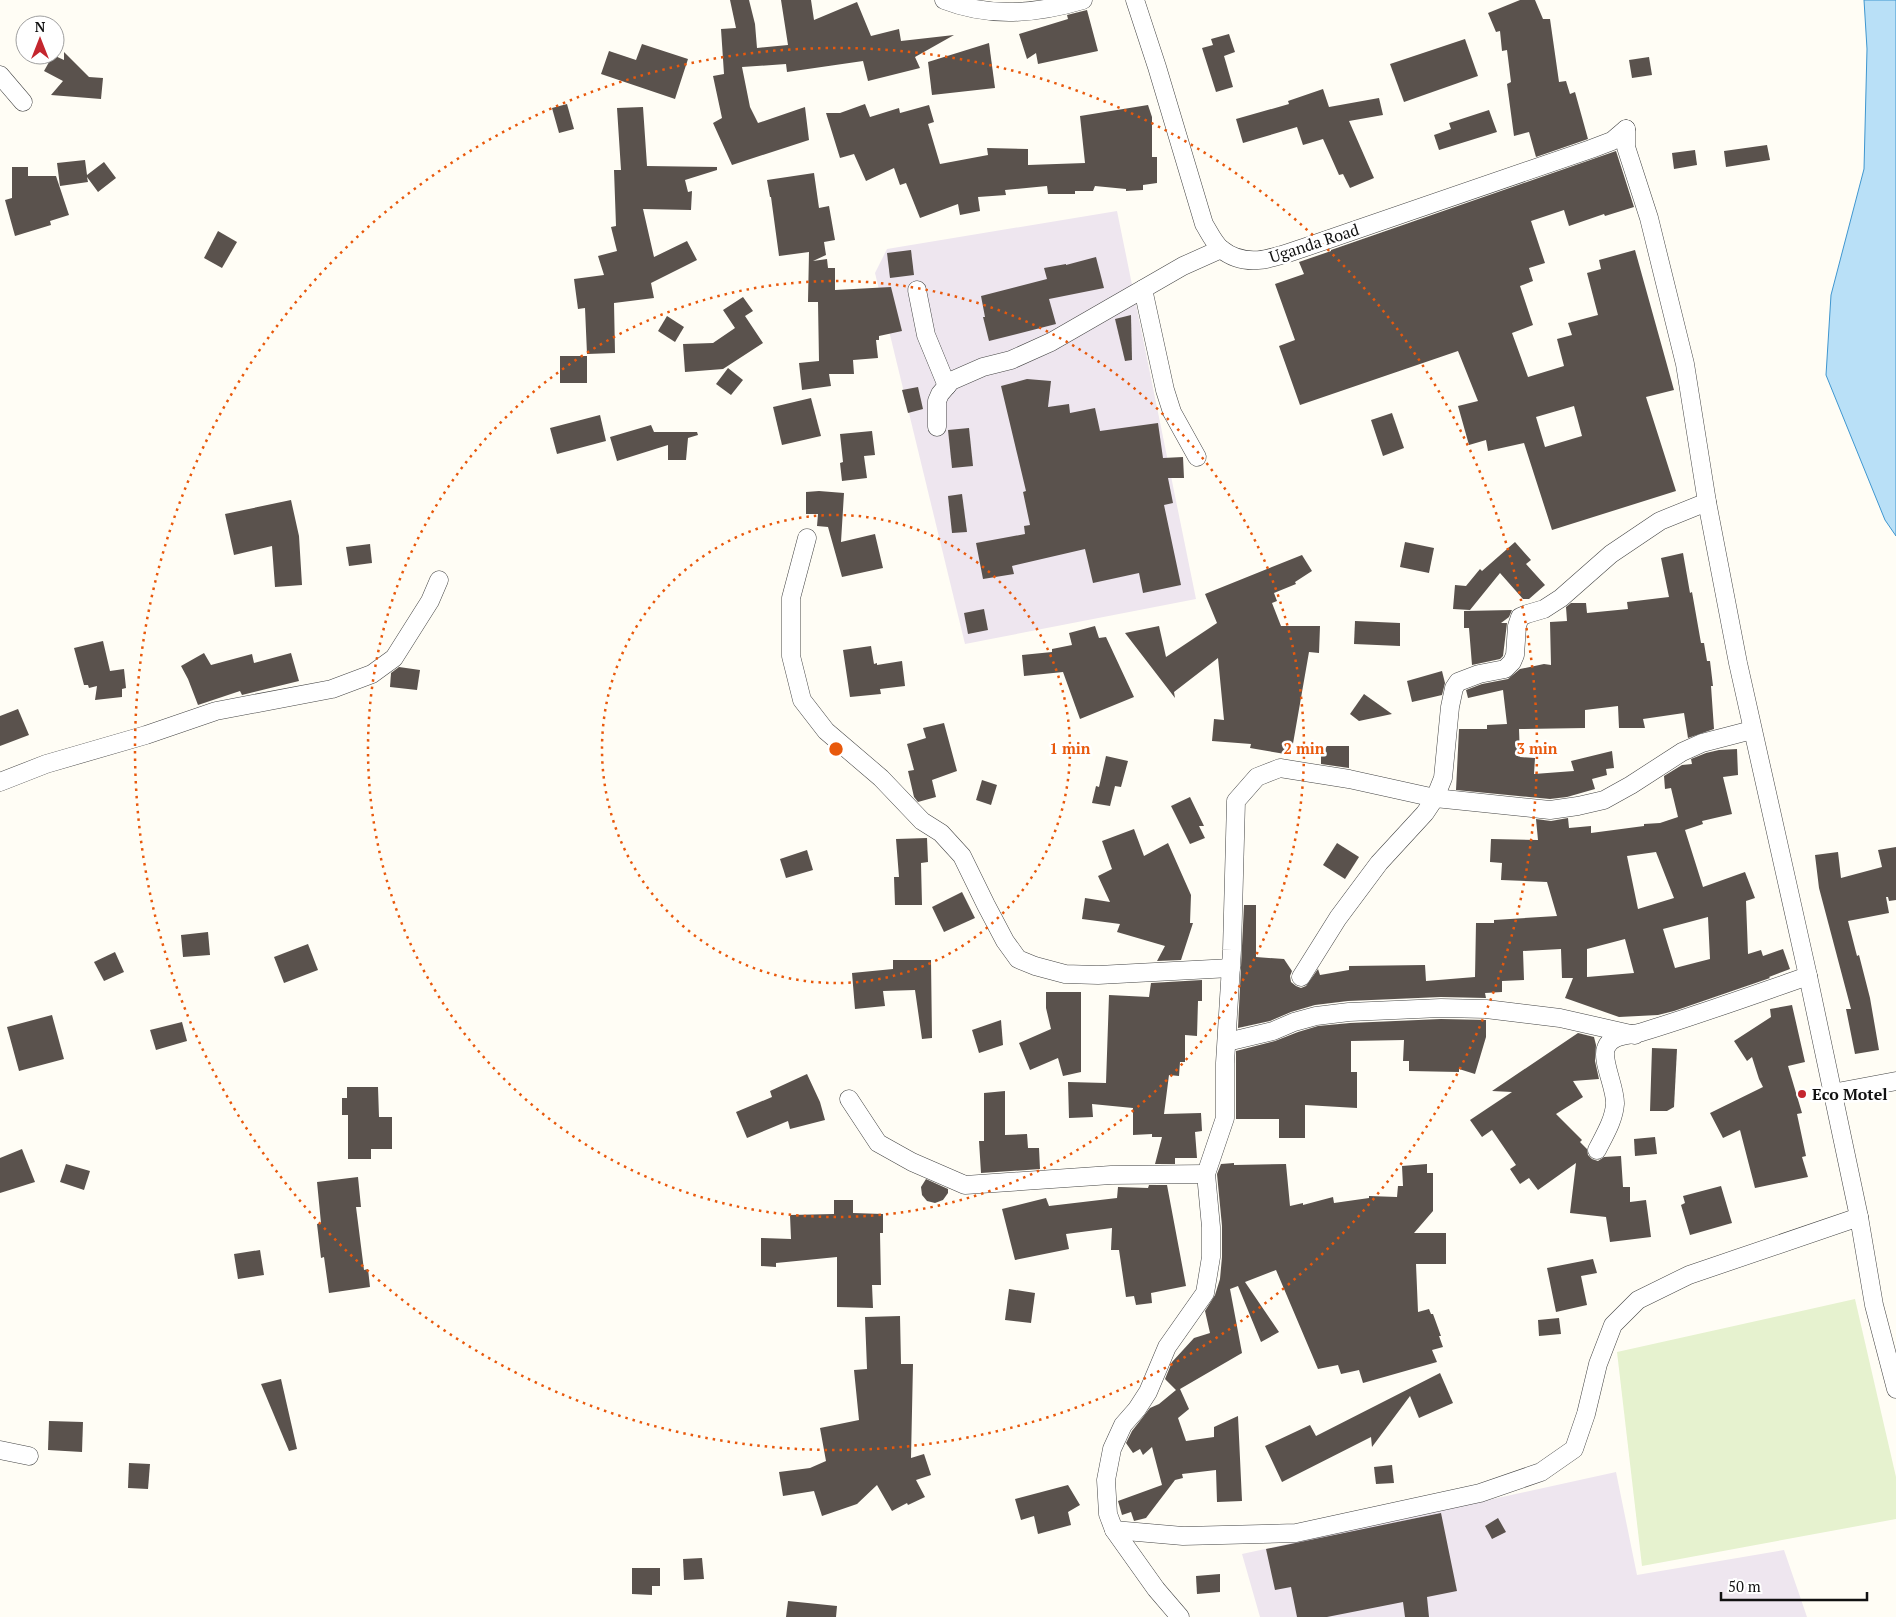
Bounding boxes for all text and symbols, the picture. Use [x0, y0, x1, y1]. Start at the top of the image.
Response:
north arrow [15, 15, 65, 65]
text: N [35, 17, 46, 36]
street label: Uganda Road [1266, 218, 1362, 268]
text: 1 min [1049, 738, 1091, 758]
text: 2 min [1283, 738, 1325, 758]
text: 3 min [1516, 738, 1558, 758]
centre of rings [827, 740, 845, 758]
place label: Eco Motel [1812, 1083, 1888, 1105]
marker: Eco Motel [1796, 1088, 1808, 1100]
scale bar [1721, 1570, 1867, 1602]
text: 50 m [1728, 1576, 1761, 1596]

